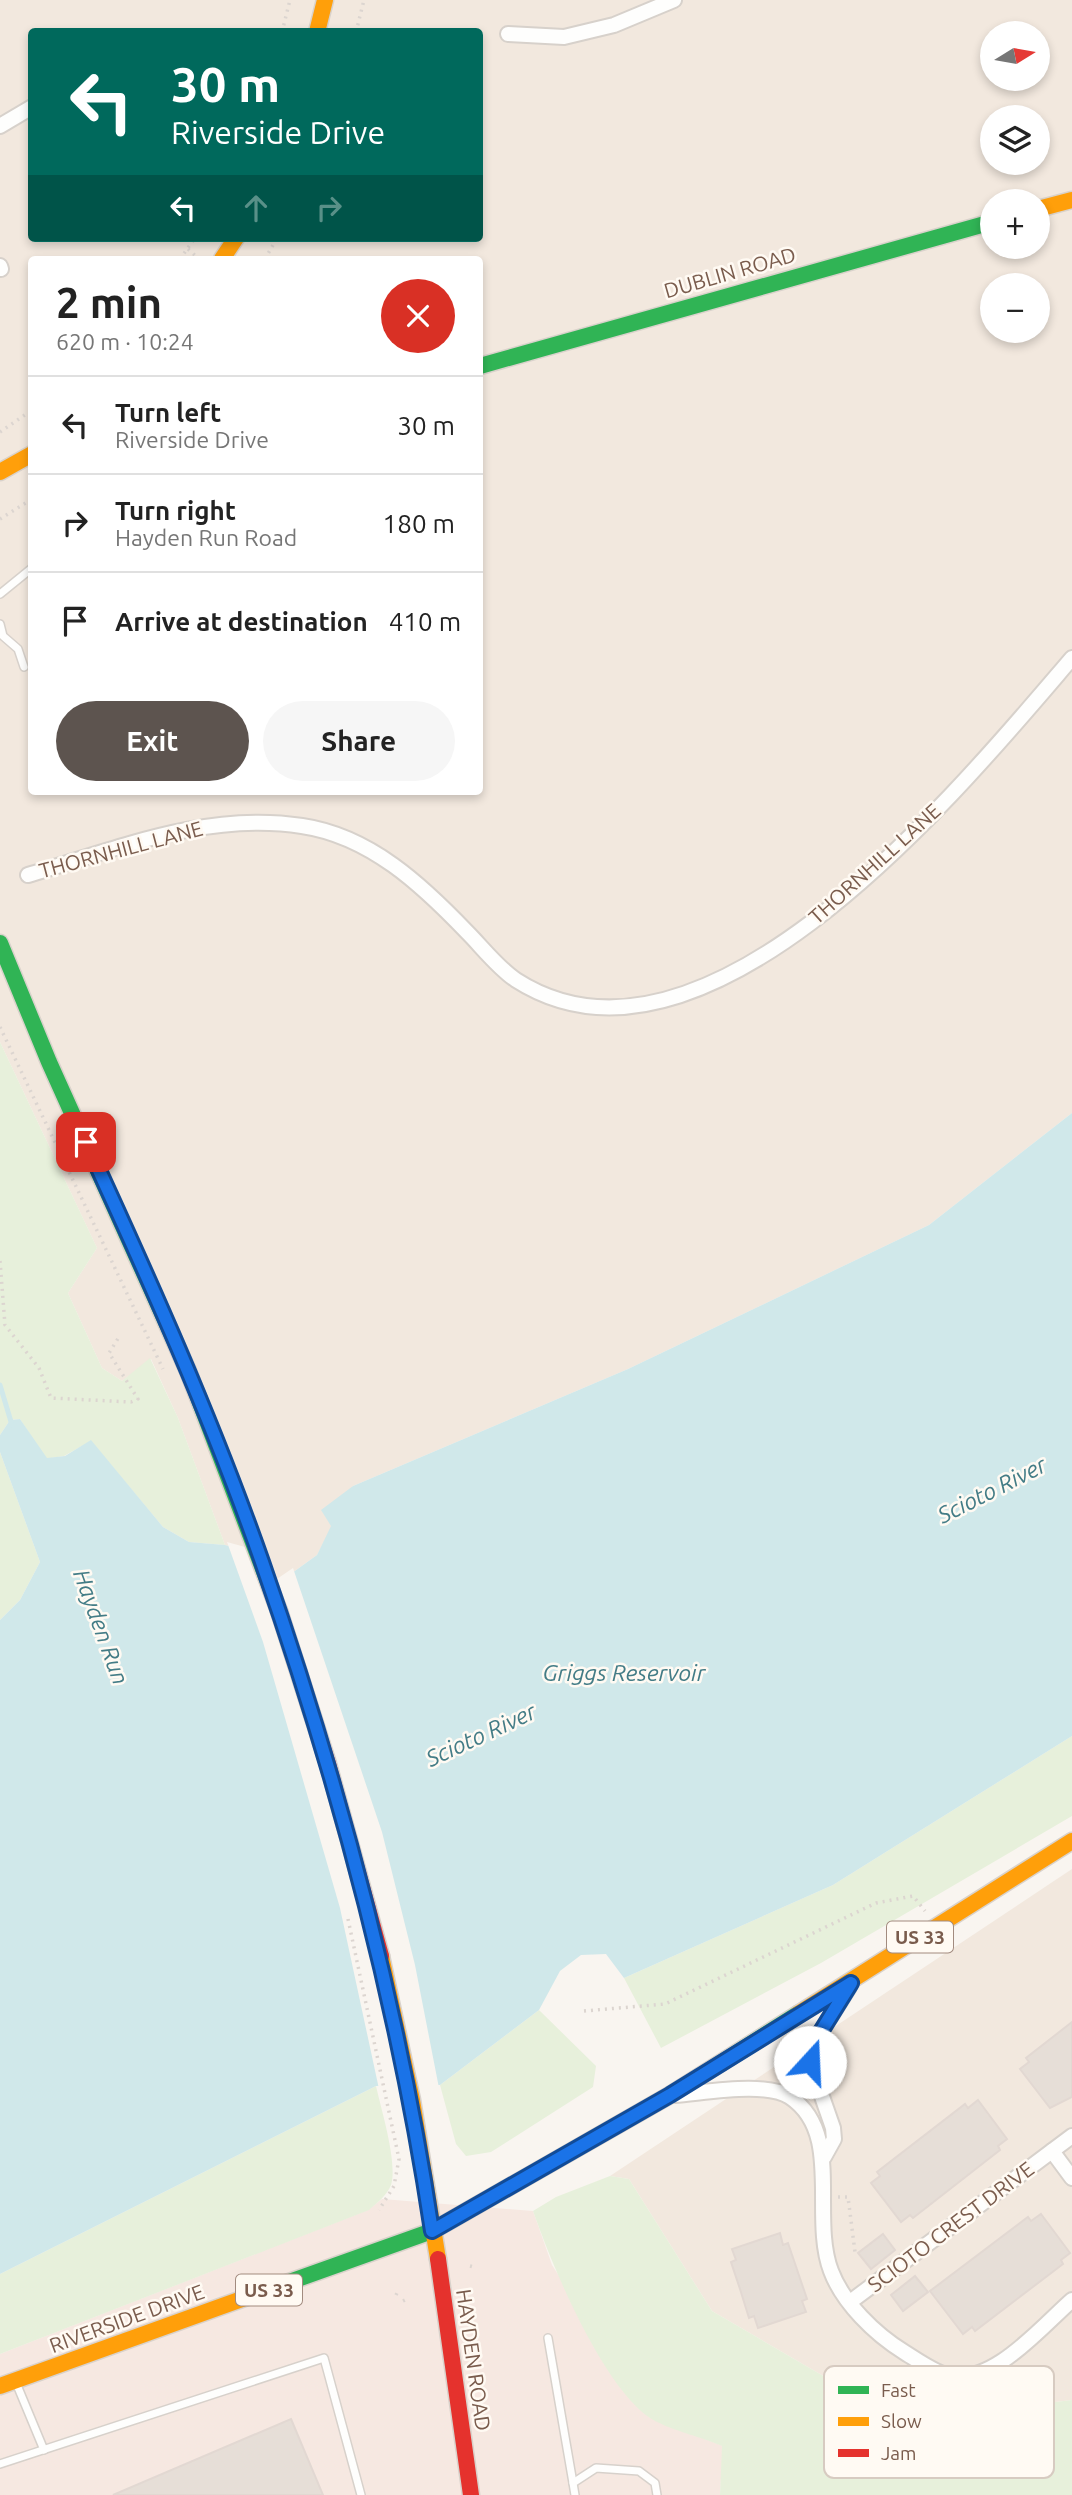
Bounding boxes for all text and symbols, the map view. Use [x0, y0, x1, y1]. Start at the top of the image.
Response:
north arrow [980, 21, 1050, 91]
map controls [980, 21, 1050, 343]
icon: left [56, 56, 147, 147]
text: 30 m [171, 56, 280, 111]
button: layers [980, 105, 1050, 175]
text: Riverside Drive [171, 114, 385, 150]
icon: left [164, 189, 202, 227]
icon: ahead [237, 189, 275, 227]
icon: right [310, 189, 348, 227]
button: + [980, 189, 1050, 259]
street label: DUBLIN ROAD [661, 242, 798, 302]
button: − [980, 273, 1050, 343]
text: 2 min [56, 279, 162, 326]
button: close [381, 279, 455, 353]
text: 620 m · 10:24 [56, 329, 194, 354]
text: Turn left [115, 398, 221, 427]
icon: left [56, 406, 94, 444]
text: 30 m [397, 411, 455, 440]
text: Riverside Drive [115, 427, 269, 452]
text: Turn right [115, 496, 236, 525]
icon: right [56, 504, 94, 542]
text: 180 m [383, 509, 455, 538]
text: Hayden Run Road [115, 525, 297, 550]
icon: arrive [56, 602, 94, 640]
text: Arrive at destination [115, 607, 368, 636]
text: 410 m [389, 607, 461, 636]
button: Exit [56, 701, 249, 781]
button: Share [263, 701, 455, 781]
street label: THORNHILL LANE [804, 798, 945, 929]
street label: THORNHILL LANE [36, 816, 205, 882]
pin [56, 1112, 116, 1172]
icon: arrive [67, 1123, 105, 1161]
water label: Scioto River [932, 1451, 1051, 1528]
water label: Hayden Run [69, 1566, 134, 1688]
water label: Griggs Reservoir [543, 1660, 707, 1685]
water label: Scioto River [421, 1698, 541, 1771]
road number: US 33 [887, 1922, 953, 1952]
position arrow [773, 2025, 847, 2099]
street label: SCIOTO CREST DRIVE [863, 2156, 1038, 2296]
road number: US 33 [236, 2274, 302, 2306]
street label: RIVERSIDE DRIVE [46, 2279, 207, 2357]
street label: HAYDEN ROAD [452, 2287, 496, 2432]
legend [824, 2366, 1054, 2478]
text: Fast [881, 2379, 916, 2401]
text: Slow [881, 2410, 922, 2432]
text: Jam [881, 2442, 917, 2464]

